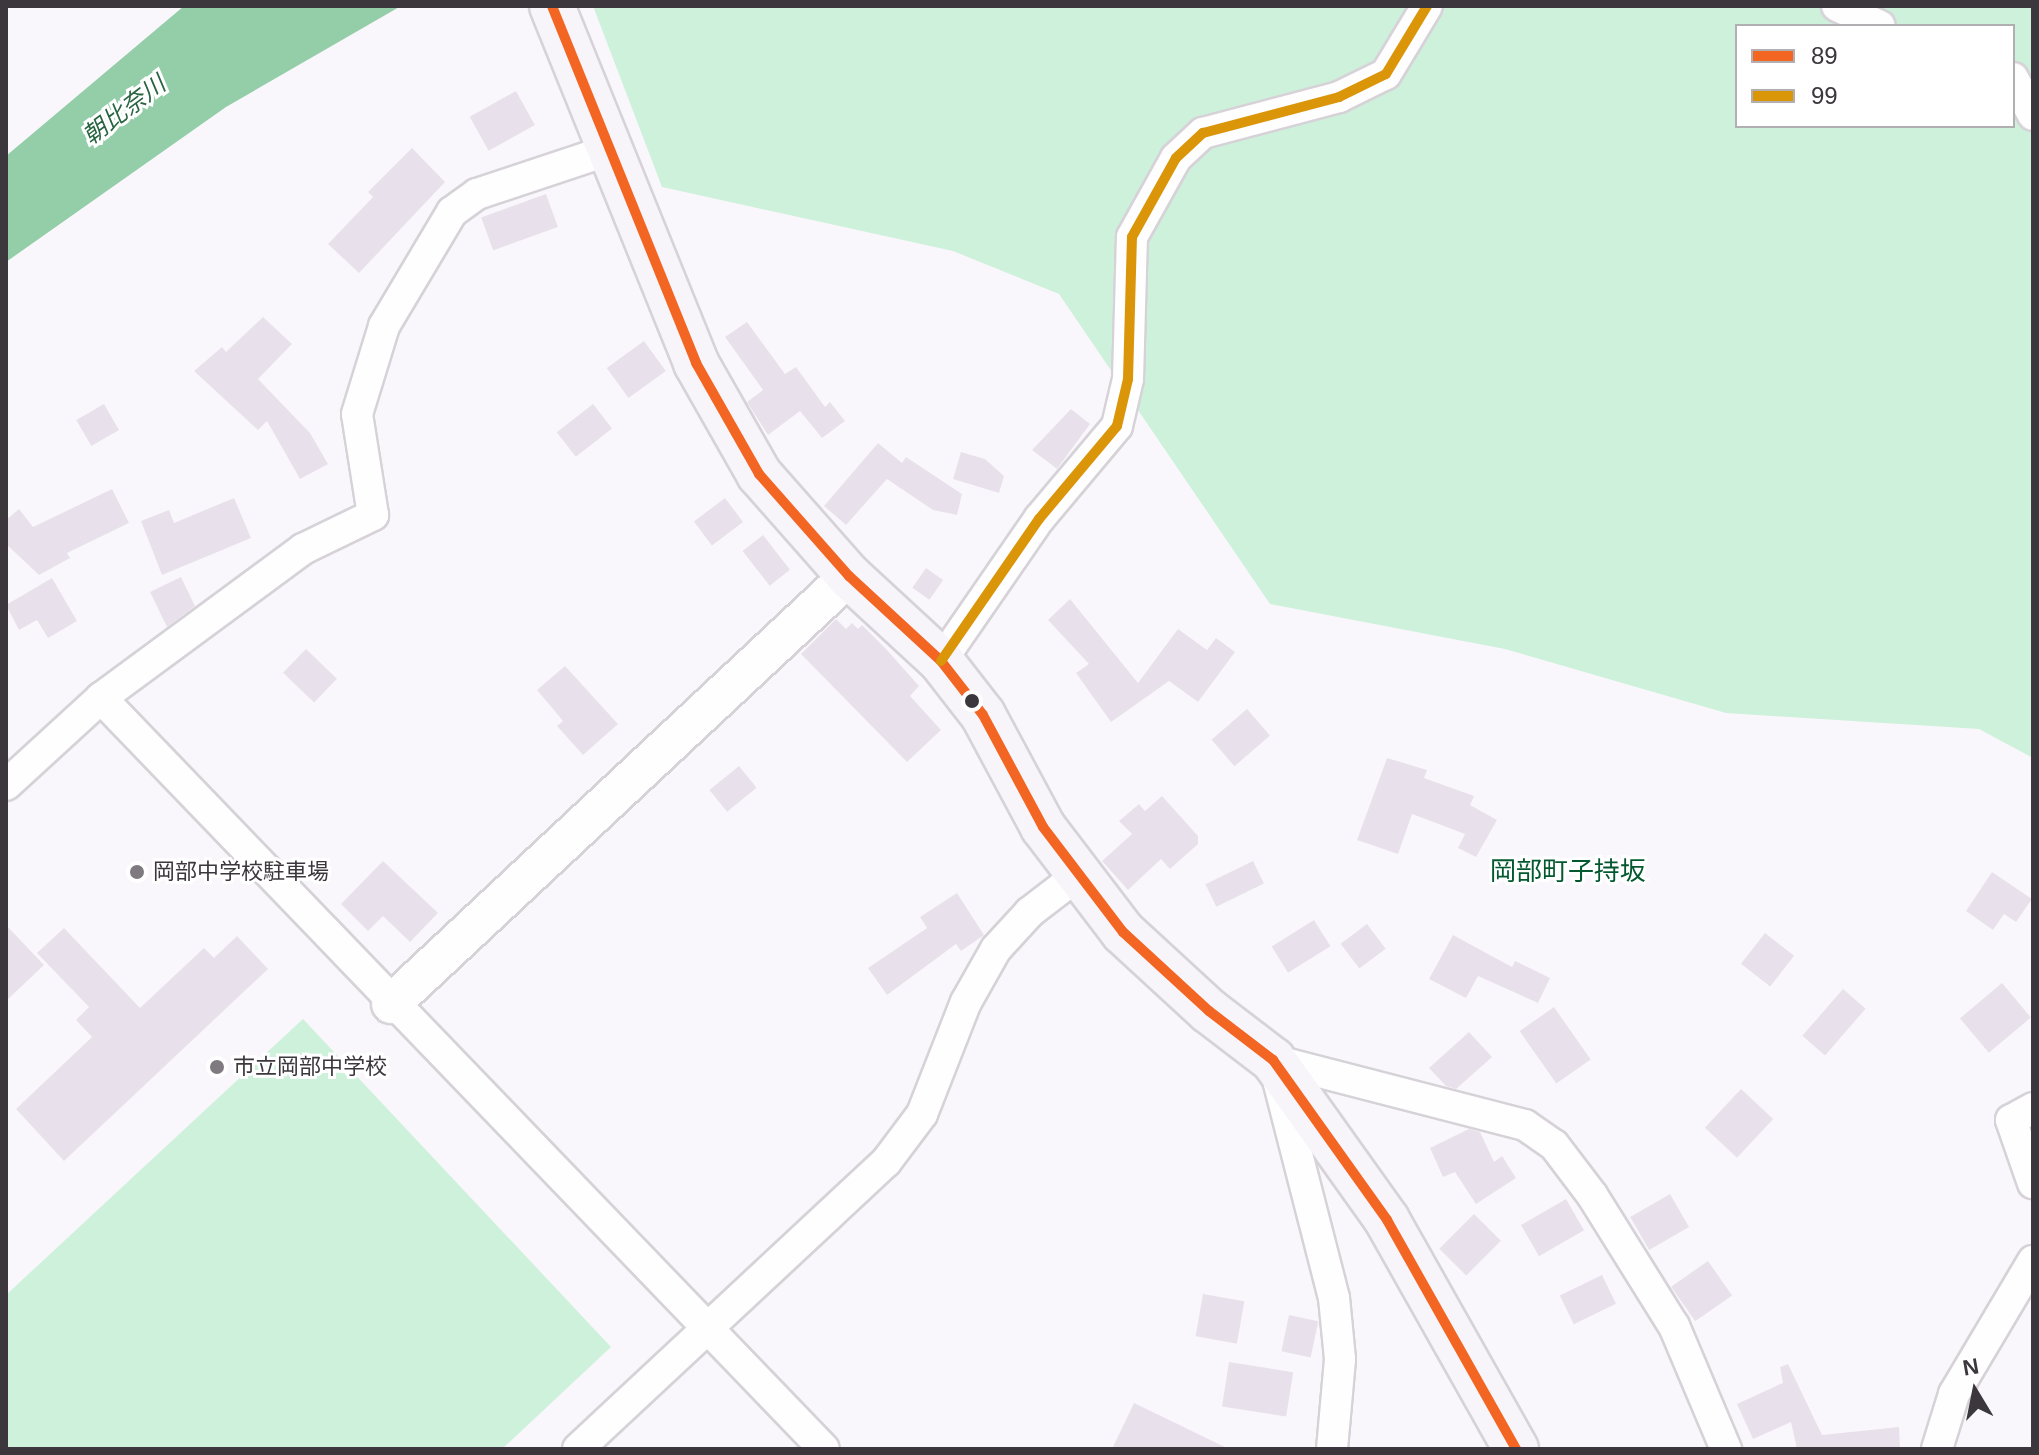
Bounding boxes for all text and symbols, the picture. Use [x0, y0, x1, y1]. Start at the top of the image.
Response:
legend [1735, 24, 2015, 128]
text: 89 [1811, 42, 1838, 69]
water label: 朝比奈川 [77, 70, 171, 150]
text: 99 [1811, 82, 1838, 109]
unlabelled marker [964, 693, 980, 709]
district label: 岡部町子持坂 [1490, 856, 1646, 888]
place label: 岡部中学校駐車場 [153, 859, 329, 885]
marker: 岡部中学校駐車場 [128, 863, 146, 881]
place label: 市立岡部中学校 [233, 1054, 387, 1080]
marker: 市立岡部中学校 [208, 1058, 226, 1076]
north arrow [1935, 1351, 2015, 1431]
text: N [1961, 1353, 1981, 1381]

